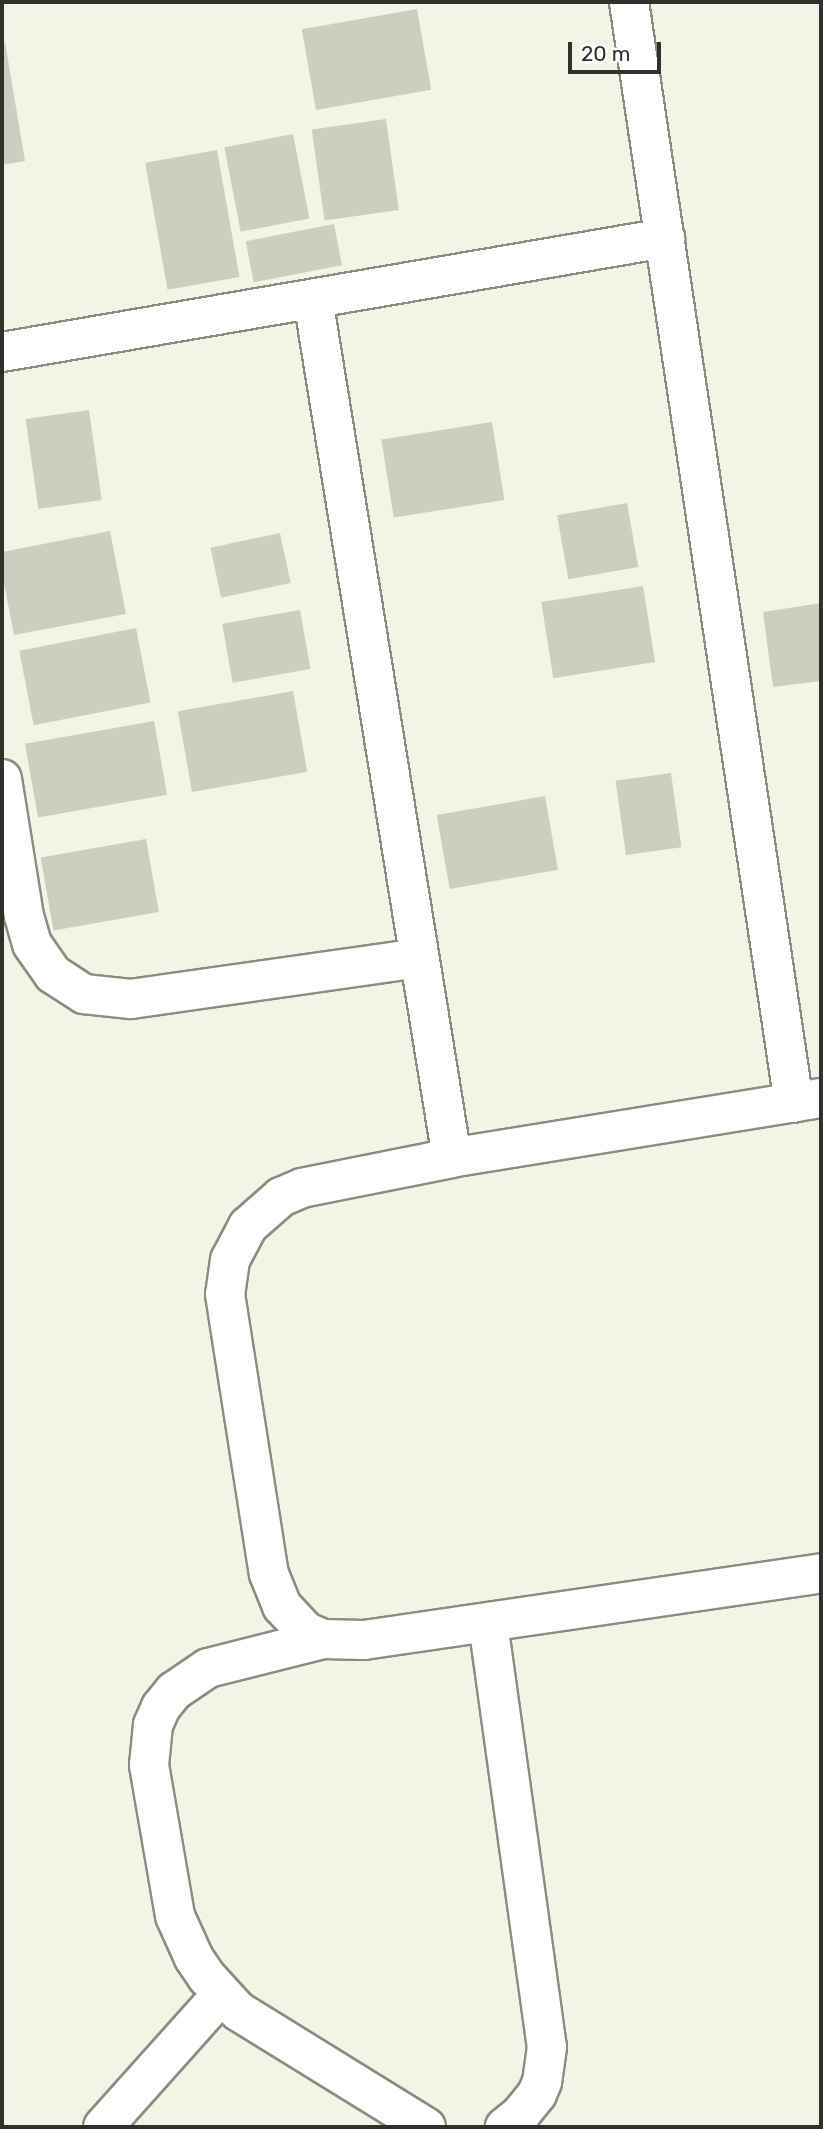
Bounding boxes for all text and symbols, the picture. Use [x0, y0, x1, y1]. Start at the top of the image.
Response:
scale bar [571, 28, 664, 72]
text: 20 m [581, 41, 630, 66]

